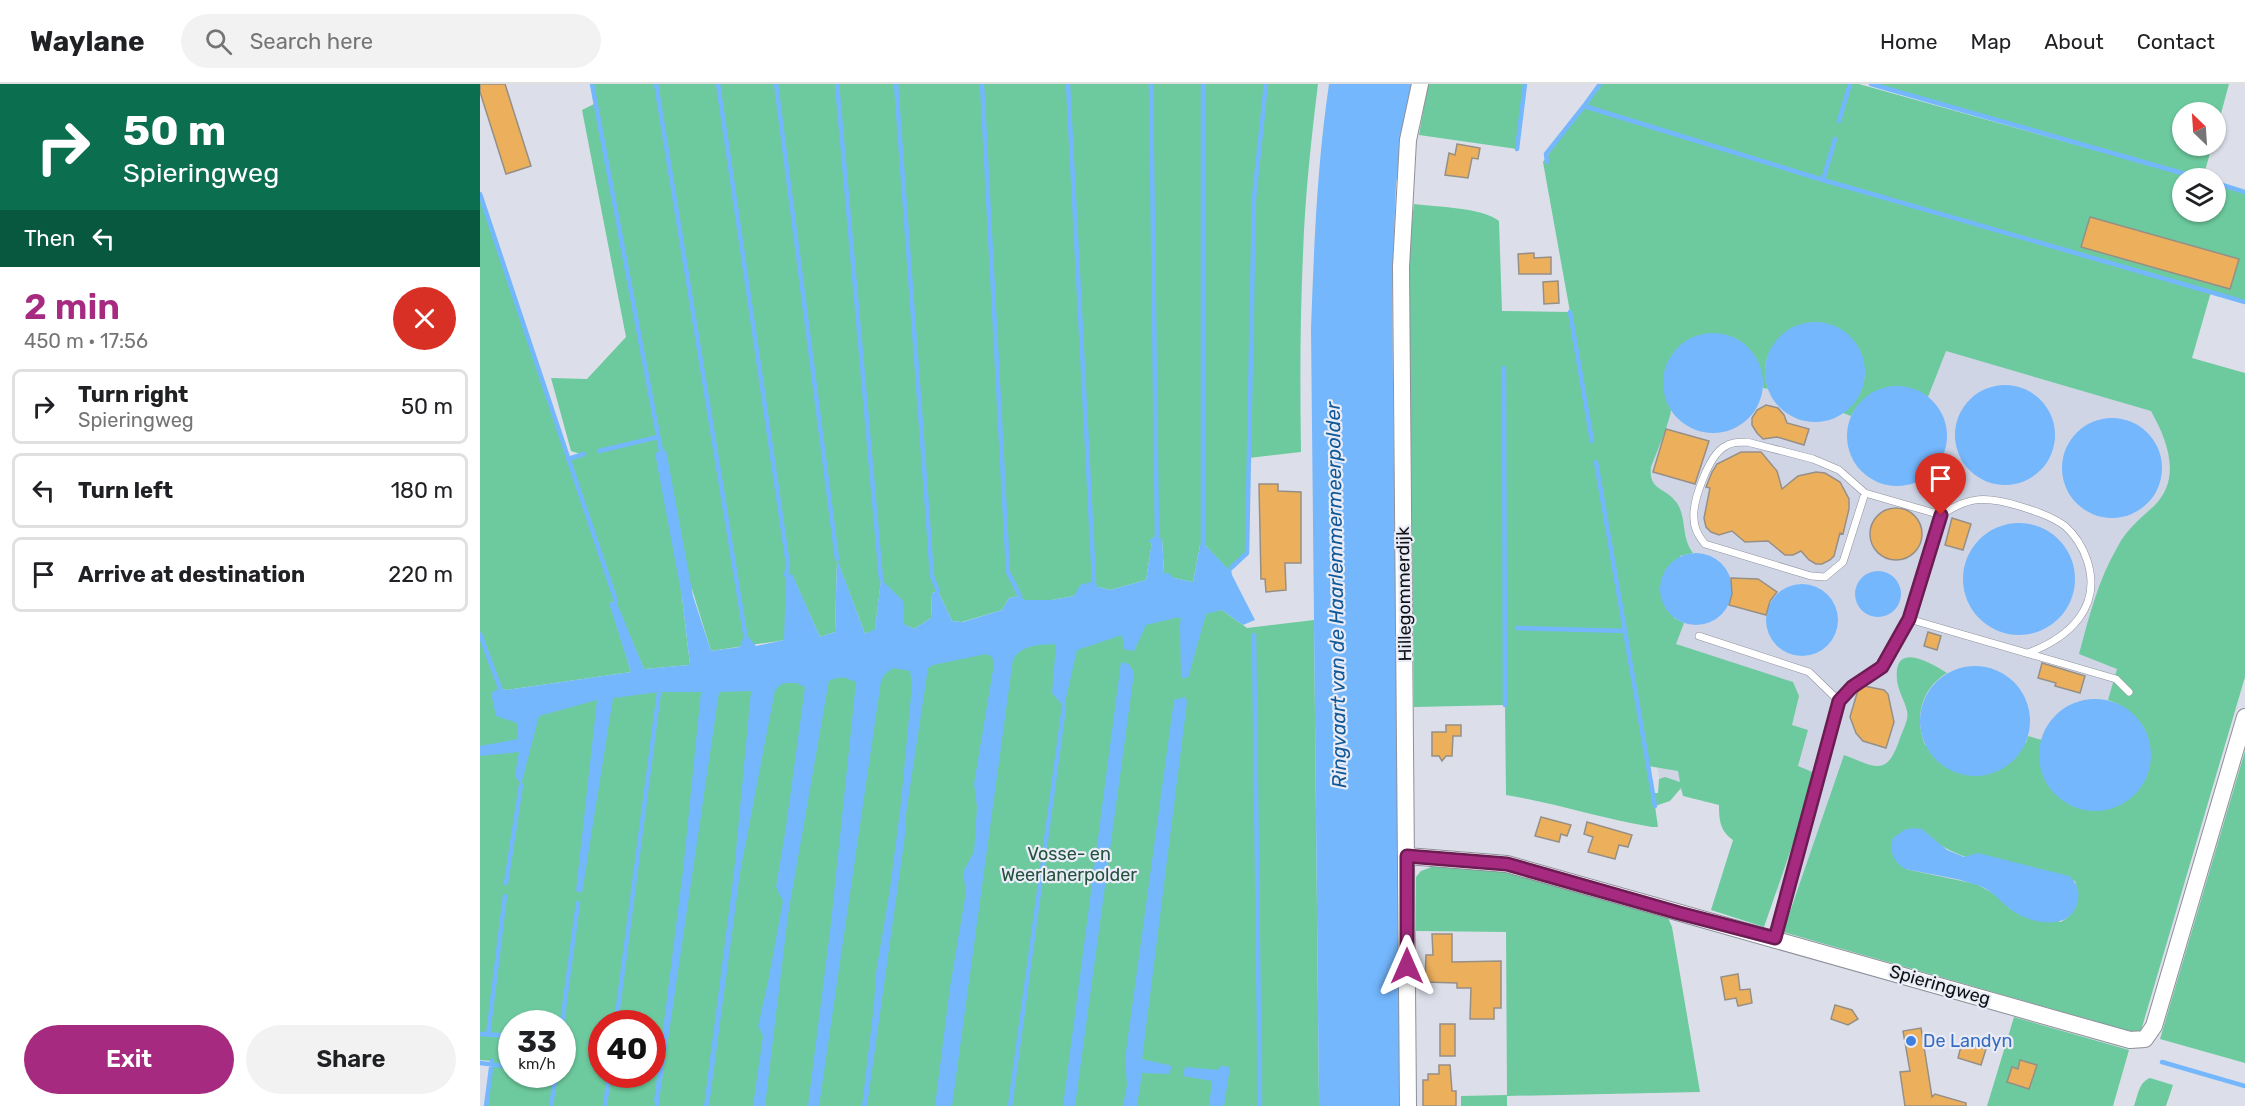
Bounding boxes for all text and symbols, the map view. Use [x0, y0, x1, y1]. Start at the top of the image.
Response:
search box [181, 14, 601, 68]
text: Waylane [30, 25, 145, 58]
icon: search [202, 25, 235, 58]
text: Search here [250, 28, 373, 55]
text: Home [1880, 29, 1937, 54]
text: Map [1970, 29, 2011, 54]
text: About [2044, 29, 2104, 54]
text: Contact [2137, 29, 2215, 54]
north arrow [2172, 102, 2226, 156]
map controls [2172, 102, 2226, 222]
text: 50 m [123, 106, 226, 156]
icon: right [24, 108, 102, 186]
text: Spieringweg [123, 157, 279, 189]
button: layers [2172, 168, 2226, 222]
icon: left [87, 222, 120, 255]
text: Then [24, 225, 75, 252]
text: 2 min [24, 285, 120, 328]
button: close [393, 287, 456, 350]
text: 450 m · 17:56 [24, 329, 148, 353]
text: Turn right [78, 381, 188, 408]
icon: right [27, 390, 60, 423]
text: 50 m [401, 393, 453, 420]
water label: Ringvaart van de Haarlemmermeerpolder [1321, 400, 1351, 788]
text: Spieringweg [78, 408, 194, 432]
pin [1915, 453, 1966, 515]
icon: arrive [1924, 462, 1957, 495]
icon: left [27, 474, 60, 507]
text: Turn left [78, 477, 173, 504]
text: 180 m [391, 477, 453, 504]
street label: Hillegommerdijk [1392, 526, 1416, 662]
icon: arrive [27, 558, 60, 591]
text: Arrive at destination [78, 561, 305, 588]
text: 220 m [388, 561, 453, 588]
park label: Vosse- en Weerlanerpolder [1001, 843, 1137, 886]
position arrow [1375, 934, 1439, 998]
street label: Spieringweg [1887, 960, 1993, 1010]
speed limit sign: 40 [588, 1010, 666, 1088]
text: 33 [517, 1024, 557, 1060]
button: Exit [24, 1025, 234, 1094]
button: Share [246, 1025, 456, 1094]
place label: De Landyn [1923, 1030, 2012, 1052]
marker: De Landyn [1904, 1034, 1918, 1048]
text: km/h [518, 1055, 556, 1073]

